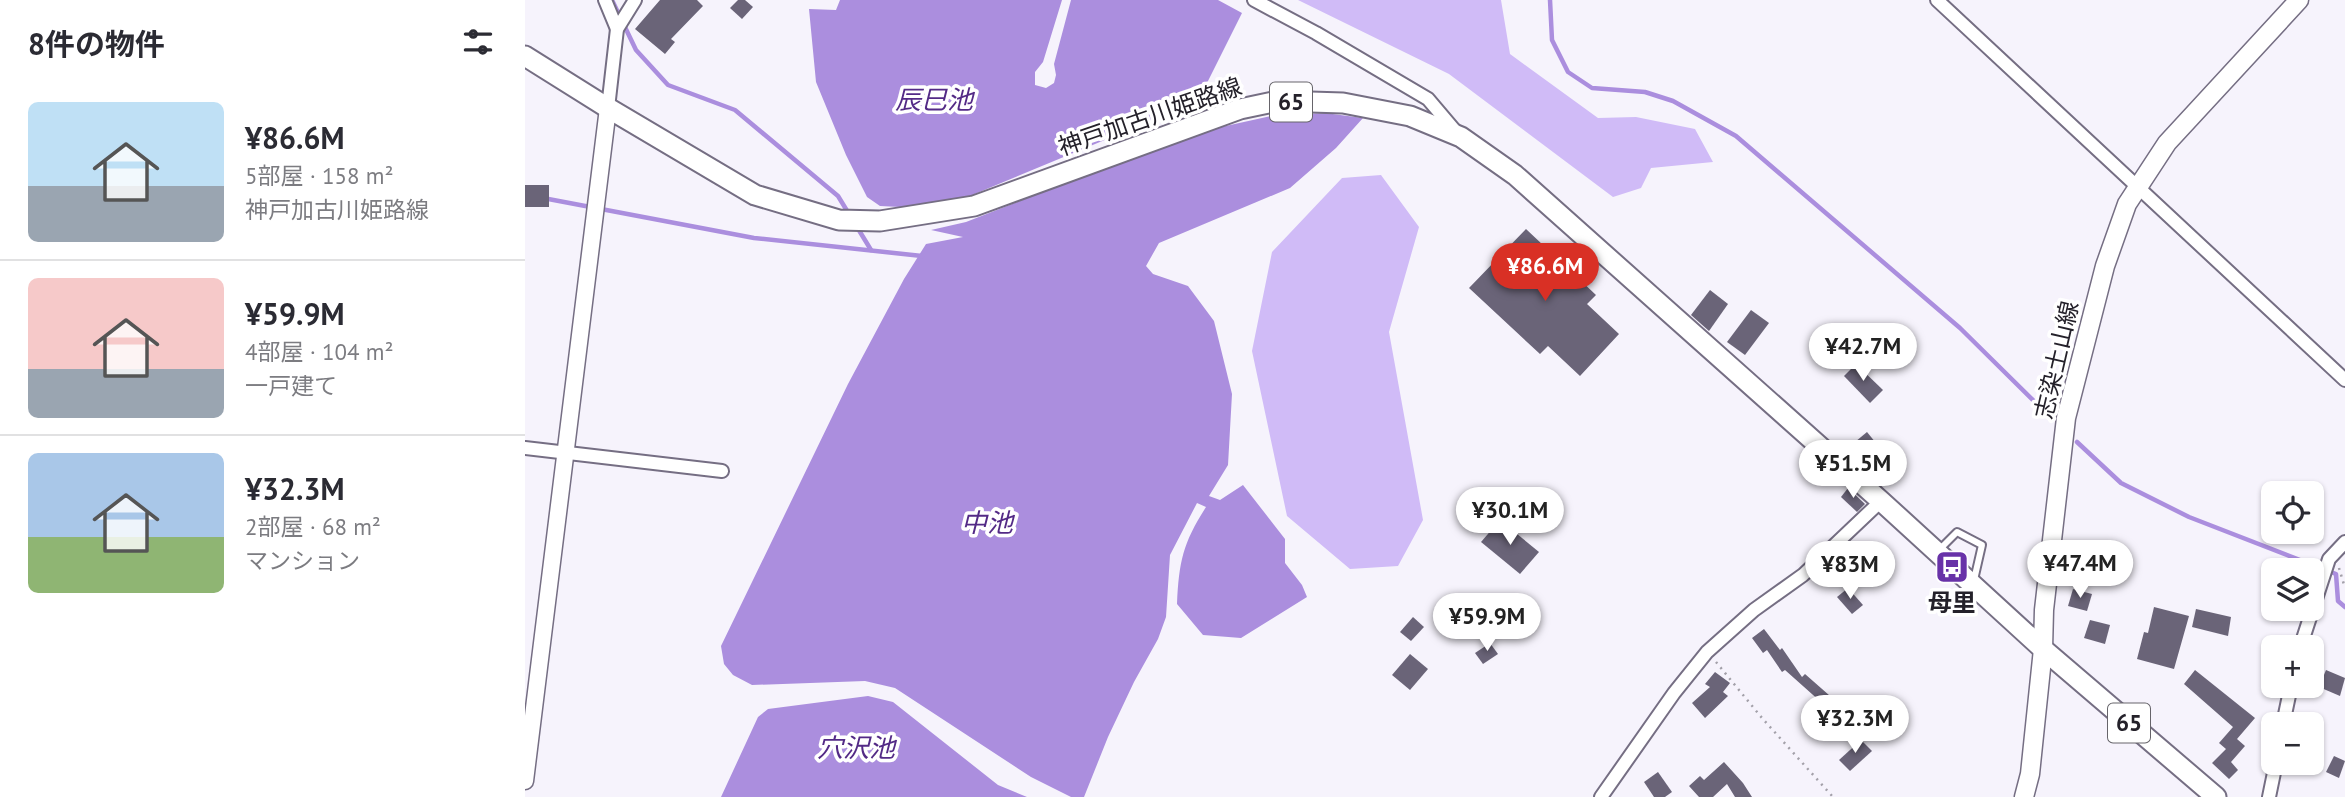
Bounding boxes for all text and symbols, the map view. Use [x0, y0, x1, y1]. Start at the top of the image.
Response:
icon: filters [459, 23, 497, 61]
text: 8件の物件 [28, 24, 165, 63]
street label: 神戸加古川姫路線 [1054, 71, 1246, 162]
road number: 65 [1270, 82, 1312, 122]
water label: 辰巳池 [895, 83, 976, 116]
text: ¥86.6M [245, 118, 344, 157]
icon: home [84, 130, 168, 214]
text: 5部屋 · 158 m² [245, 161, 393, 190]
text: 神戸加古川姫路線 [245, 195, 429, 224]
pin: ¥86.6M [1488, 244, 1602, 303]
text: ¥86.6M [1507, 251, 1583, 280]
text: ¥59.9M [245, 294, 344, 333]
street label: 志染土山線 [2028, 298, 2085, 422]
icon: home [84, 306, 168, 390]
pin: ¥42.7M [1806, 324, 1920, 383]
text: ¥42.7M [1825, 331, 1901, 360]
text: 4部屋 · 104 m² [245, 337, 393, 366]
text: 一戸建て [245, 371, 337, 400]
pin: ¥51.5M [1796, 440, 1910, 500]
text: ¥51.5M [1815, 448, 1891, 477]
text: ¥32.3M [245, 469, 344, 508]
icon: home [84, 481, 168, 565]
map controls [2261, 481, 2324, 775]
button: locate [2261, 481, 2324, 544]
pin: ¥30.1M [1453, 488, 1567, 547]
text: ¥30.1M [1472, 495, 1548, 524]
water label: 中池 [961, 506, 1016, 539]
text: 2部屋 · 68 m² [245, 512, 381, 541]
pin: ¥47.4M [2023, 540, 2137, 600]
pin: ¥83M [1809, 542, 1891, 601]
text: マンション [245, 546, 360, 575]
bus stop icon: 母里 [1933, 548, 1971, 586]
text: ¥47.4M [2043, 548, 2117, 577]
text: ¥83M [1821, 549, 1879, 578]
button: layers [2261, 558, 2324, 621]
place label: 母里 [1928, 587, 1976, 618]
pin: ¥59.9M [1430, 594, 1544, 653]
text: ¥59.9M [1449, 601, 1525, 630]
button: + [2261, 635, 2324, 698]
pin: ¥32.3M [1798, 696, 1912, 755]
text: ¥32.3M [1817, 703, 1893, 732]
road number: 65 [2108, 704, 2150, 743]
button: − [2261, 712, 2324, 775]
water label: 穴沢池 [817, 731, 898, 764]

